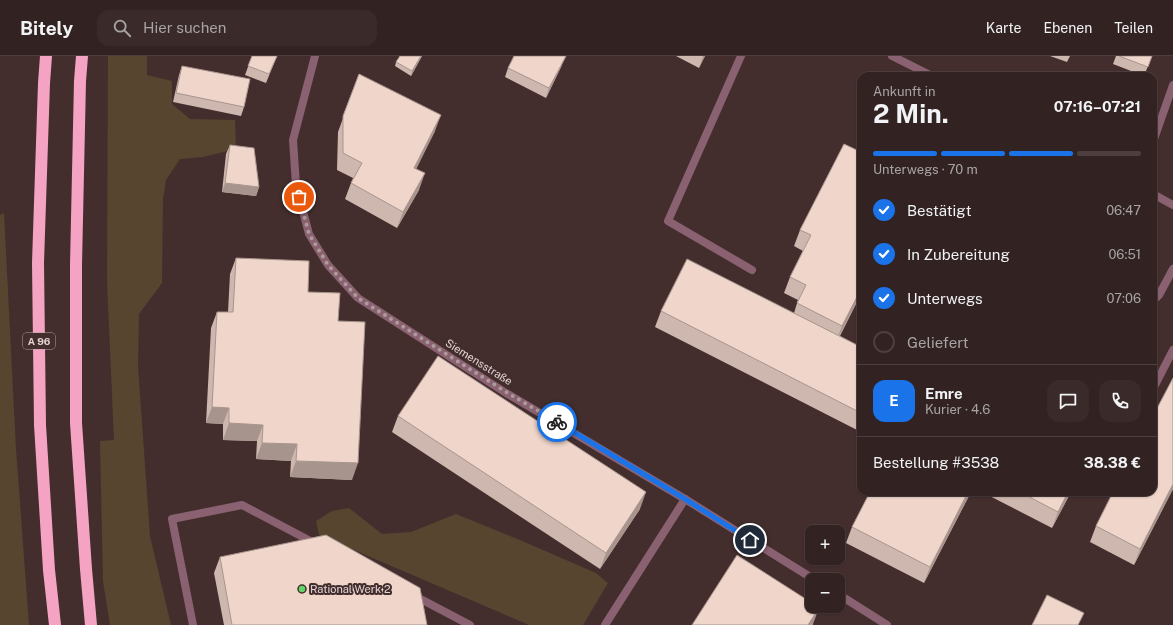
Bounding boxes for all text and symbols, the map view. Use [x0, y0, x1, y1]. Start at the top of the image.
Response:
search box [97, 10, 377, 46]
text: Bitely [20, 17, 73, 39]
icon: search [111, 17, 133, 39]
text: Hier suchen [143, 19, 226, 36]
text: Karte [986, 20, 1021, 36]
text: Ebenen [1043, 20, 1092, 36]
text: Teilen [1114, 20, 1153, 36]
text: Ankunft in [873, 84, 936, 99]
text: 2 Min. [873, 98, 949, 129]
text: 07:16–07:21 [1054, 98, 1141, 115]
text: Unterwegs · 70 m [873, 162, 978, 177]
pin [282, 180, 316, 214]
icon: bag [288, 186, 310, 208]
icon: check [873, 199, 895, 221]
text: Bestätigt [907, 202, 971, 219]
text: 06:47 [1106, 203, 1141, 218]
icon: check [873, 243, 895, 265]
text: In Zubereitung [907, 246, 1010, 263]
text: 06:51 [1108, 247, 1141, 262]
icon: check [873, 287, 895, 309]
text: Unterwegs [907, 290, 983, 307]
text: 07:06 [1107, 291, 1141, 306]
road number: A 96 [23, 333, 55, 349]
text: Geliefert [907, 334, 969, 351]
street label: Siemensstraße [443, 337, 515, 387]
button: chat [1047, 380, 1089, 422]
button: phone [1099, 380, 1141, 422]
text: Emre [925, 385, 963, 402]
text: E [889, 392, 899, 409]
courier [537, 402, 577, 442]
text: Kurier · 4.6 [925, 402, 990, 417]
icon: bike [546, 411, 568, 433]
text: Bestellung #3538 [873, 454, 999, 471]
text: 38.38 € [1084, 454, 1141, 471]
pin [733, 523, 767, 557]
map controls [805, 525, 845, 613]
button: + [805, 525, 845, 565]
icon: home [739, 529, 761, 551]
button: − [805, 573, 845, 613]
place label: Rational Werk 2 [310, 583, 391, 595]
marker: Rational Werk 2 [297, 584, 307, 594]

